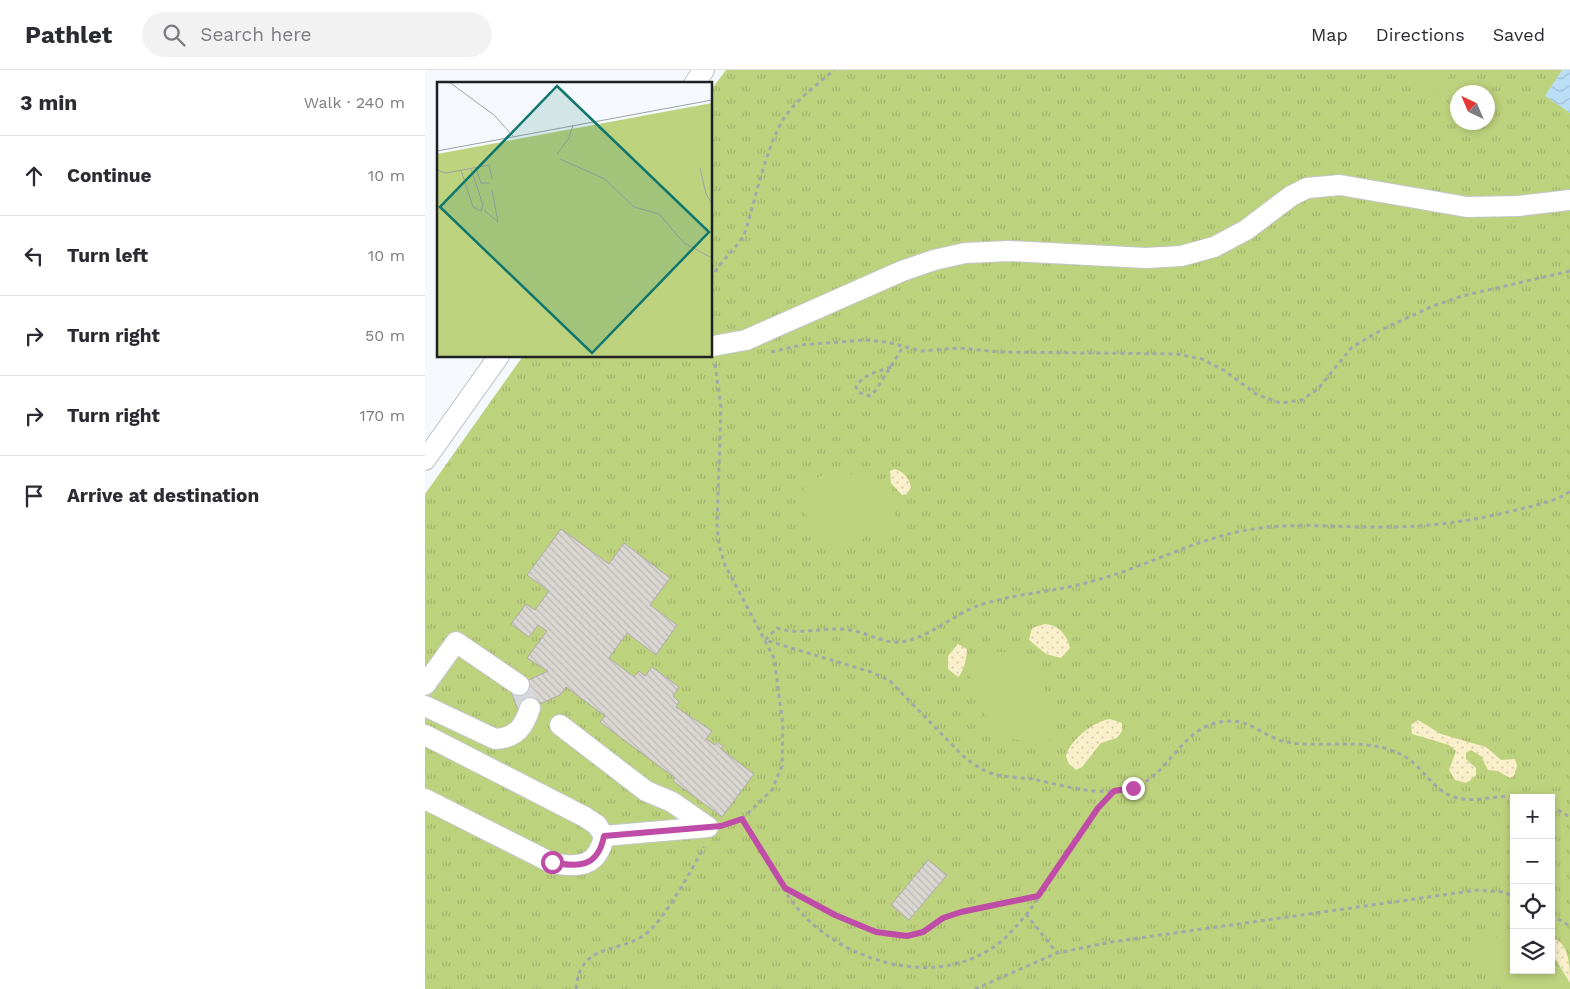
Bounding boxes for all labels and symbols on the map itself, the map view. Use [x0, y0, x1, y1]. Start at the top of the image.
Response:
inset map [437, 82, 713, 358]
north arrow [1450, 85, 1495, 130]
route end [1122, 777, 1145, 800]
route start [541, 851, 564, 874]

